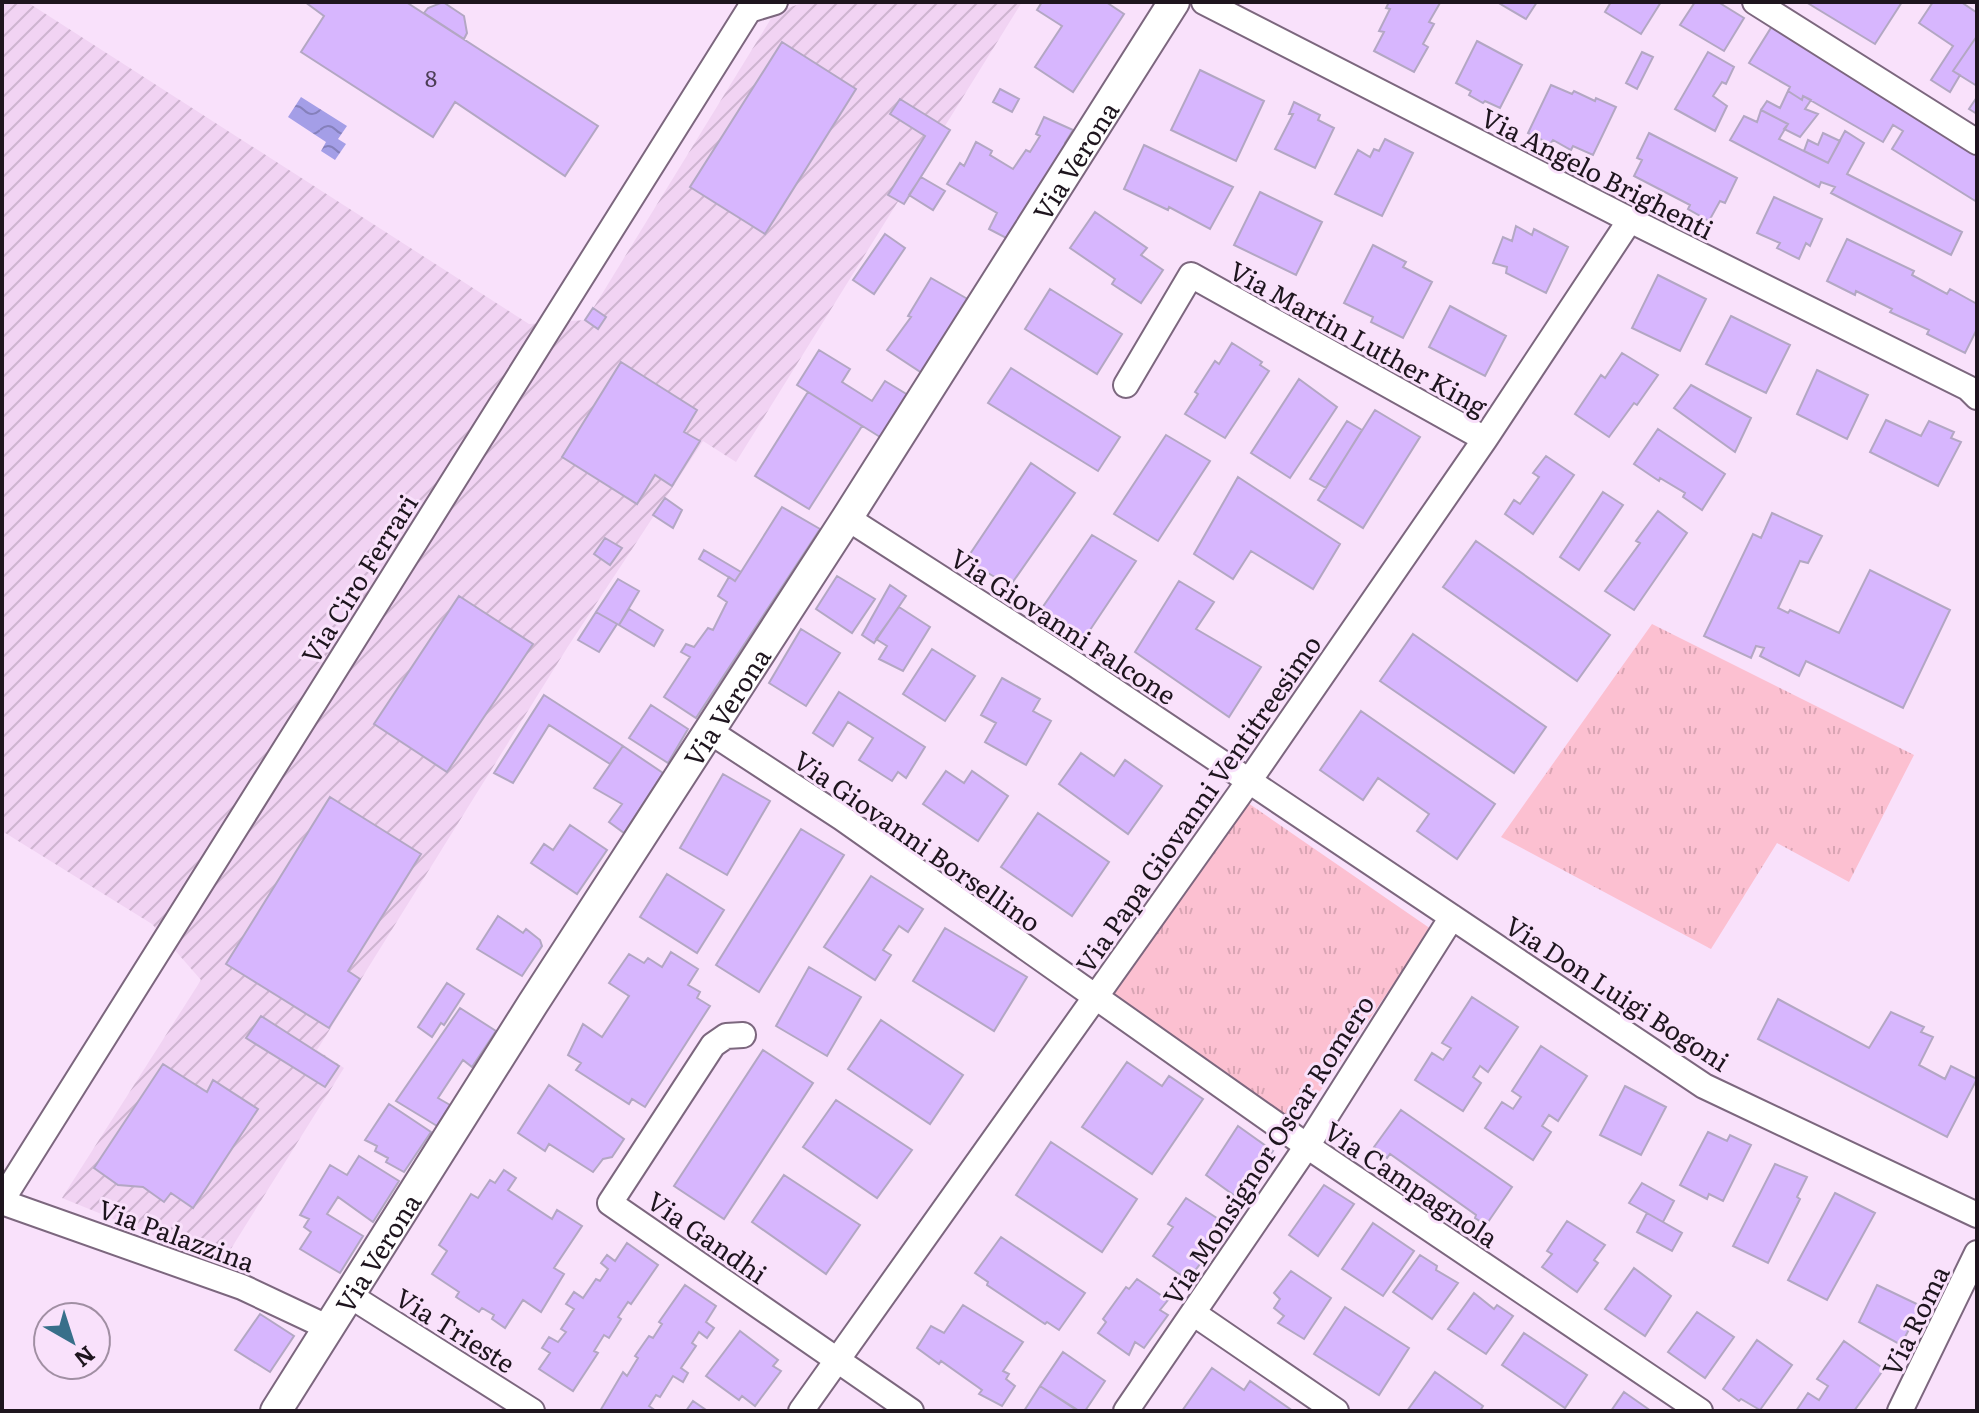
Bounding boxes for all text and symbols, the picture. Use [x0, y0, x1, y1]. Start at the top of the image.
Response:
house number: 8 [425, 61, 437, 94]
street label: Via Verona [1021, 92, 1127, 227]
street label: Via Angelo Brighenti [1475, 96, 1722, 248]
street label: Via Martin Luther King [1223, 250, 1496, 425]
street label: Via Ciro Ferrari [290, 485, 426, 670]
street label: Via Giovanni Falcone [943, 537, 1185, 713]
street label: Via Papa Giovanni Ventitreesimo [1065, 626, 1329, 980]
street label: Via Verona [672, 639, 778, 773]
street label: Via Giovanni Borsellino [786, 740, 1050, 940]
street label: Via Don Luigi Bogoni [1498, 905, 1738, 1080]
street label: Via Monsignor Oscar Romero [1152, 986, 1382, 1312]
street label: Via Campagnola [1317, 1110, 1507, 1256]
street label: Via Gandhi [640, 1180, 776, 1292]
street label: Via Verona [324, 1185, 429, 1319]
street label: Via Palazzina [93, 1188, 261, 1280]
street label: Via Roma [1870, 1258, 1958, 1382]
street label: Via Trieste [389, 1277, 523, 1381]
north arrow [32, 1301, 112, 1381]
text: N [68, 1339, 103, 1376]

